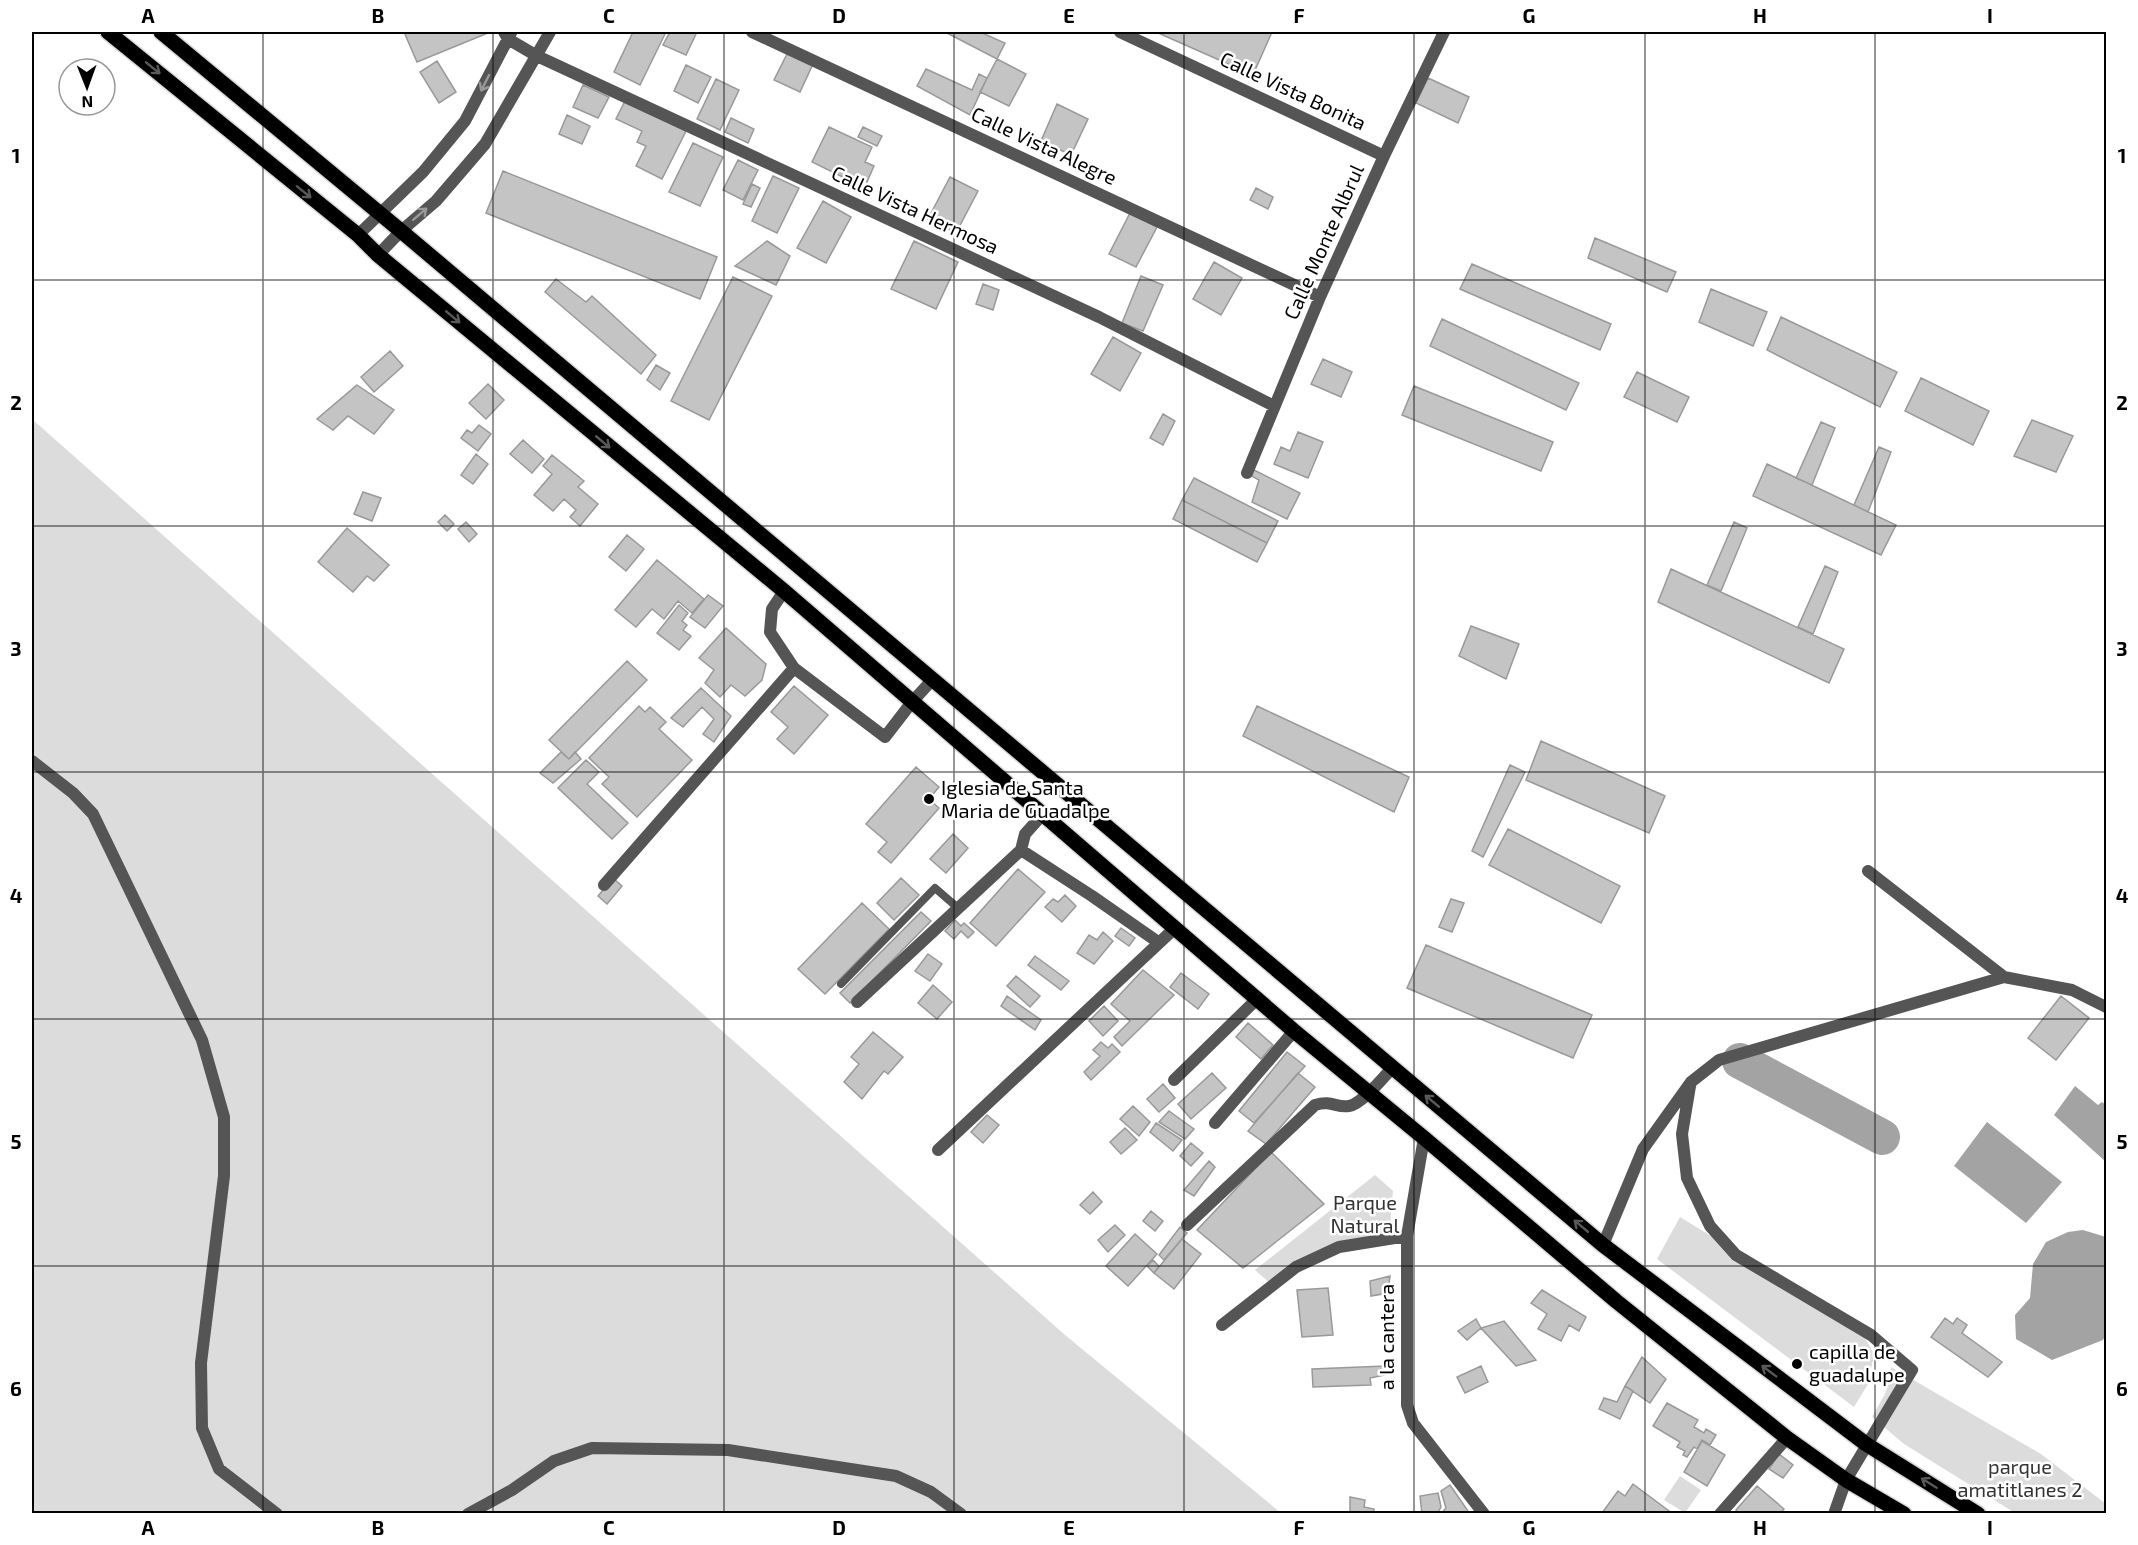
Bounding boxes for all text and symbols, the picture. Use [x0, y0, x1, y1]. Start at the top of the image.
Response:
text: A [141, 3, 155, 27]
text: B [372, 3, 384, 27]
text: C [603, 3, 615, 27]
text: D [832, 3, 846, 27]
text: E [1063, 3, 1075, 27]
text: F [1293, 3, 1305, 27]
text: G [1523, 3, 1535, 27]
text: H [1753, 3, 1767, 27]
text: I [1987, 3, 1993, 27]
street label: Calle Vista Bonita [1217, 46, 1370, 134]
north arrow [57, 57, 117, 117]
one-way arrow [145, 62, 161, 75]
one-way arrow [479, 74, 490, 92]
text: N [81, 93, 93, 112]
street label: Calle Vista Alegre [968, 101, 1121, 189]
text: 1 [12, 143, 20, 167]
text: 1 [2118, 143, 2126, 167]
street label: Calle Vista Hermosa [828, 160, 1003, 258]
street label: Calle Monte Albrul [1278, 160, 1368, 323]
one-way arrow [296, 185, 312, 198]
one-way arrow [412, 207, 427, 221]
one-way arrow [445, 311, 461, 324]
text: 2 [10, 390, 22, 414]
text: 2 [2116, 390, 2128, 414]
one-way arrow [595, 435, 610, 449]
text: 3 [10, 636, 22, 660]
text: 3 [2116, 636, 2128, 660]
place label: Iglesia de Santa Maria de Guadalpe [941, 775, 1110, 822]
marker: Iglesia de Santa Maria de Guadalpe [922, 792, 936, 806]
text: 4 [10, 883, 23, 907]
text: 4 [2116, 883, 2129, 907]
one-way arrow [1424, 1094, 1440, 1107]
text: 5 [10, 1129, 22, 1153]
text: 5 [2116, 1129, 2128, 1153]
park label: Parque Natural [1330, 1190, 1400, 1237]
one-way arrow [1573, 1220, 1589, 1233]
street label: a la cantera [1374, 1284, 1398, 1390]
place label: capilla de guadalupe [1809, 1339, 1905, 1386]
marker: capilla de guadalupe [1790, 1357, 1804, 1371]
one-way arrow [1762, 1364, 1778, 1377]
text: 6 [10, 1376, 22, 1400]
text: 6 [2116, 1376, 2128, 1400]
park label: parque amatitlanes 2 [1958, 1454, 2082, 1501]
one-way arrow [1921, 1476, 1938, 1488]
text: A [141, 1515, 155, 1539]
text: B [372, 1515, 384, 1539]
text: C [603, 1515, 615, 1539]
text: D [832, 1515, 846, 1539]
text: E [1063, 1515, 1075, 1539]
text: F [1293, 1515, 1305, 1539]
text: G [1523, 1515, 1535, 1539]
text: H [1753, 1515, 1767, 1539]
text: I [1987, 1515, 1993, 1539]

